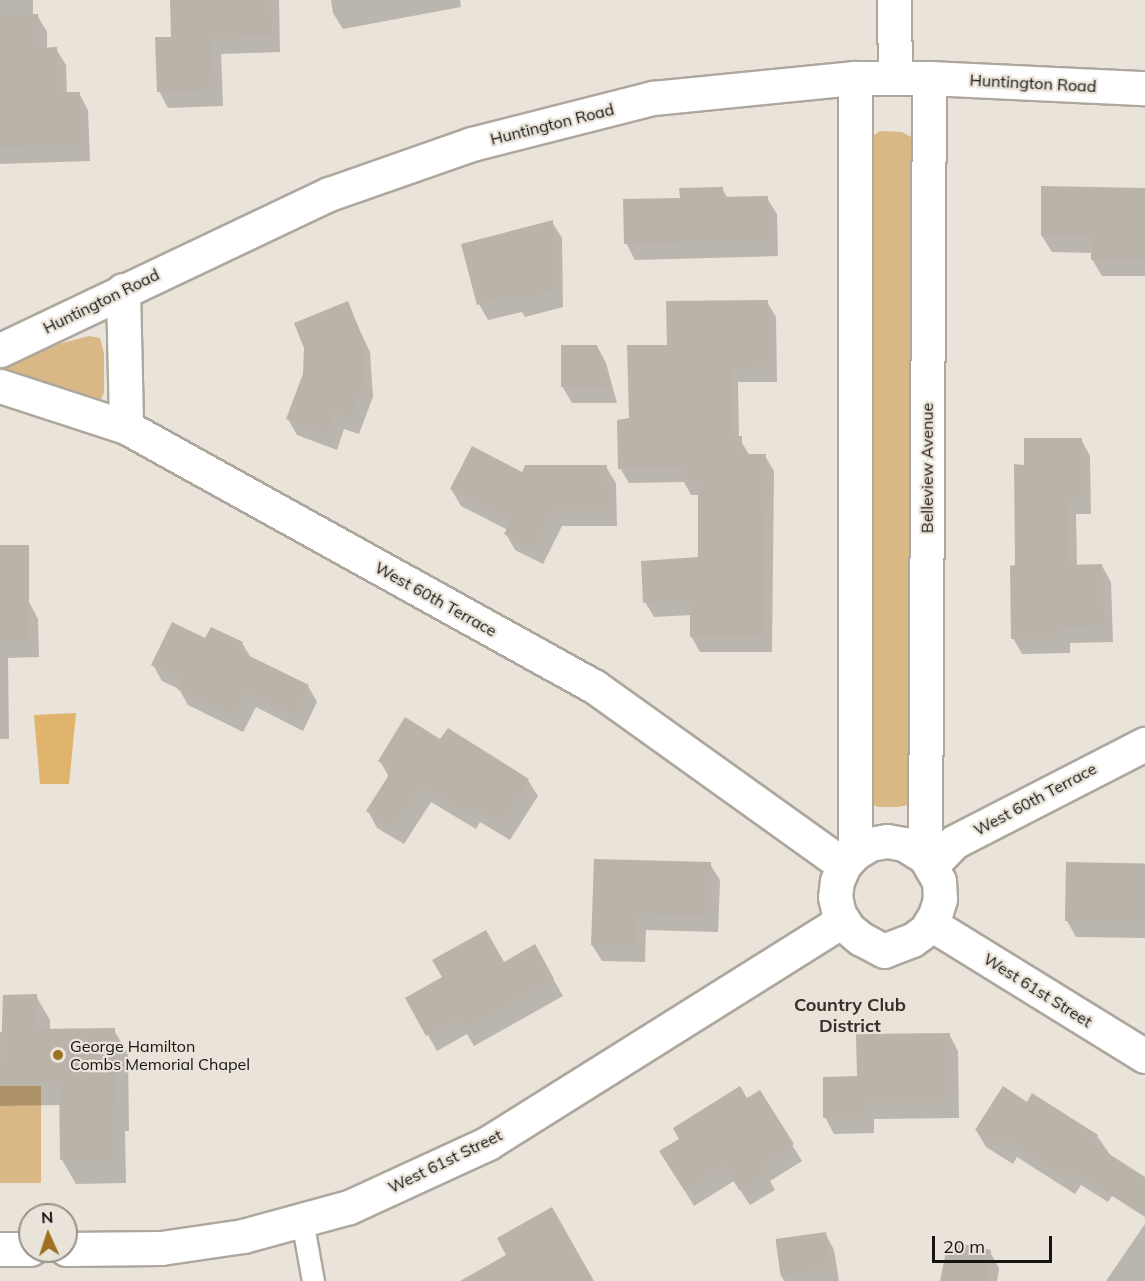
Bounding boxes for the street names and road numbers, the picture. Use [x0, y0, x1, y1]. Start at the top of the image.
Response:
street label: Huntington Road [969, 70, 1097, 96]
street label: Huntington Road [488, 99, 616, 149]
street label: Huntington Road [40, 265, 162, 337]
street label: Belleview Avenue [917, 403, 937, 533]
street label: West 60th Terrace [372, 558, 500, 640]
street label: West 60th Terrace [970, 759, 1100, 839]
street label: West 61st Street [980, 949, 1096, 1031]
street label: West 61st Street [385, 1125, 505, 1197]

